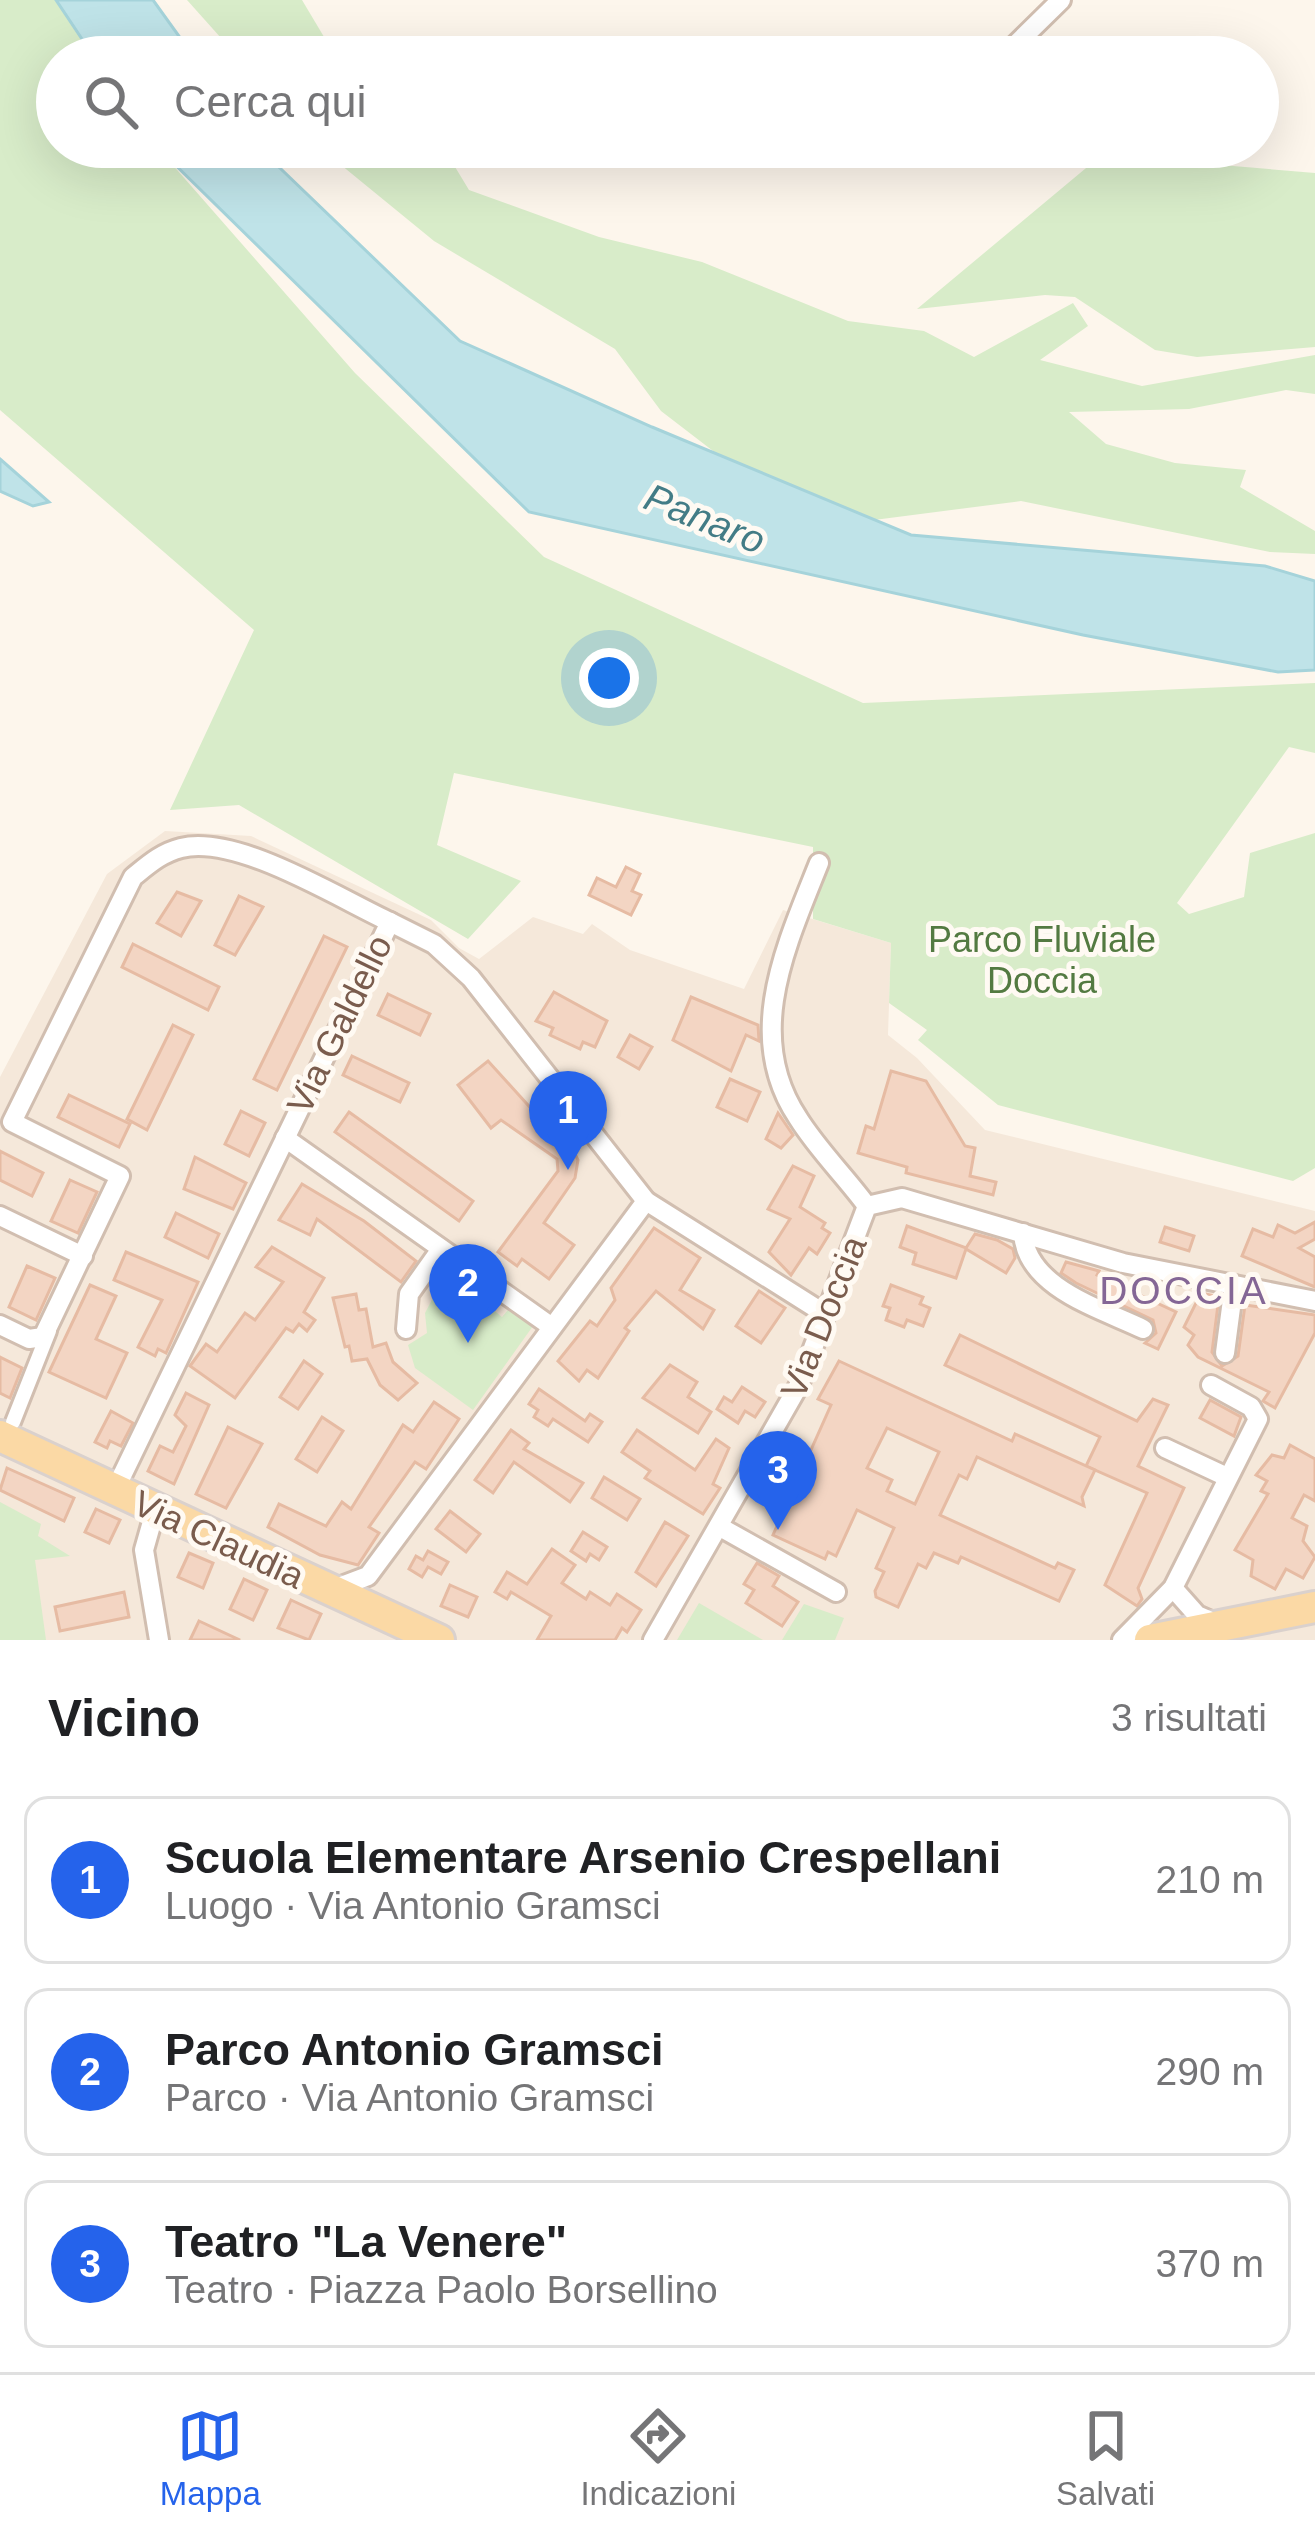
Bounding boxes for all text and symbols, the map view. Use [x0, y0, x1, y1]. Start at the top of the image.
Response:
search box [36, 36, 1279, 168]
icon: search [78, 69, 144, 135]
text: Cerca qui [174, 76, 367, 127]
water label: Panaro [638, 475, 771, 562]
your location [579, 648, 639, 708]
park label: Parco Fluviale Doccia [928, 919, 1156, 1001]
street label: Via Galdello [279, 928, 400, 1120]
pin: 1 [529, 1071, 607, 1170]
street label: Via Doccia [772, 1229, 875, 1404]
pin: 2 [429, 1244, 507, 1343]
district label: DOCCIA [1099, 1269, 1269, 1312]
pin: 3 [739, 1431, 817, 1530]
street label: Via Claudia [127, 1482, 311, 1597]
text: Vicino [48, 1690, 200, 1747]
text: 3 risultati [1111, 1696, 1267, 1739]
text: Scuola Elementare Arsenio Crespellani [165, 1832, 1001, 1883]
text: 1 [79, 1858, 101, 1901]
text: 210 m [1156, 1858, 1264, 1901]
text: Luogo · Via Antonio Gramsci [165, 1884, 661, 1927]
text: Parco Antonio Gramsci [165, 2024, 663, 2075]
text: 2 [79, 2050, 101, 2093]
text: 290 m [1156, 2050, 1264, 2093]
text: Parco · Via Antonio Gramsci [165, 2076, 654, 2119]
text: Teatro "La Venere" [165, 2216, 567, 2267]
text: 3 [79, 2242, 101, 2285]
text: 370 m [1156, 2242, 1264, 2285]
text: Teatro · Piazza Paolo Borsellino [165, 2268, 718, 2311]
tab: Mappa [160, 2403, 261, 2513]
tab: Indicazioni [580, 2403, 736, 2513]
tab: Salvati [1056, 2403, 1155, 2513]

